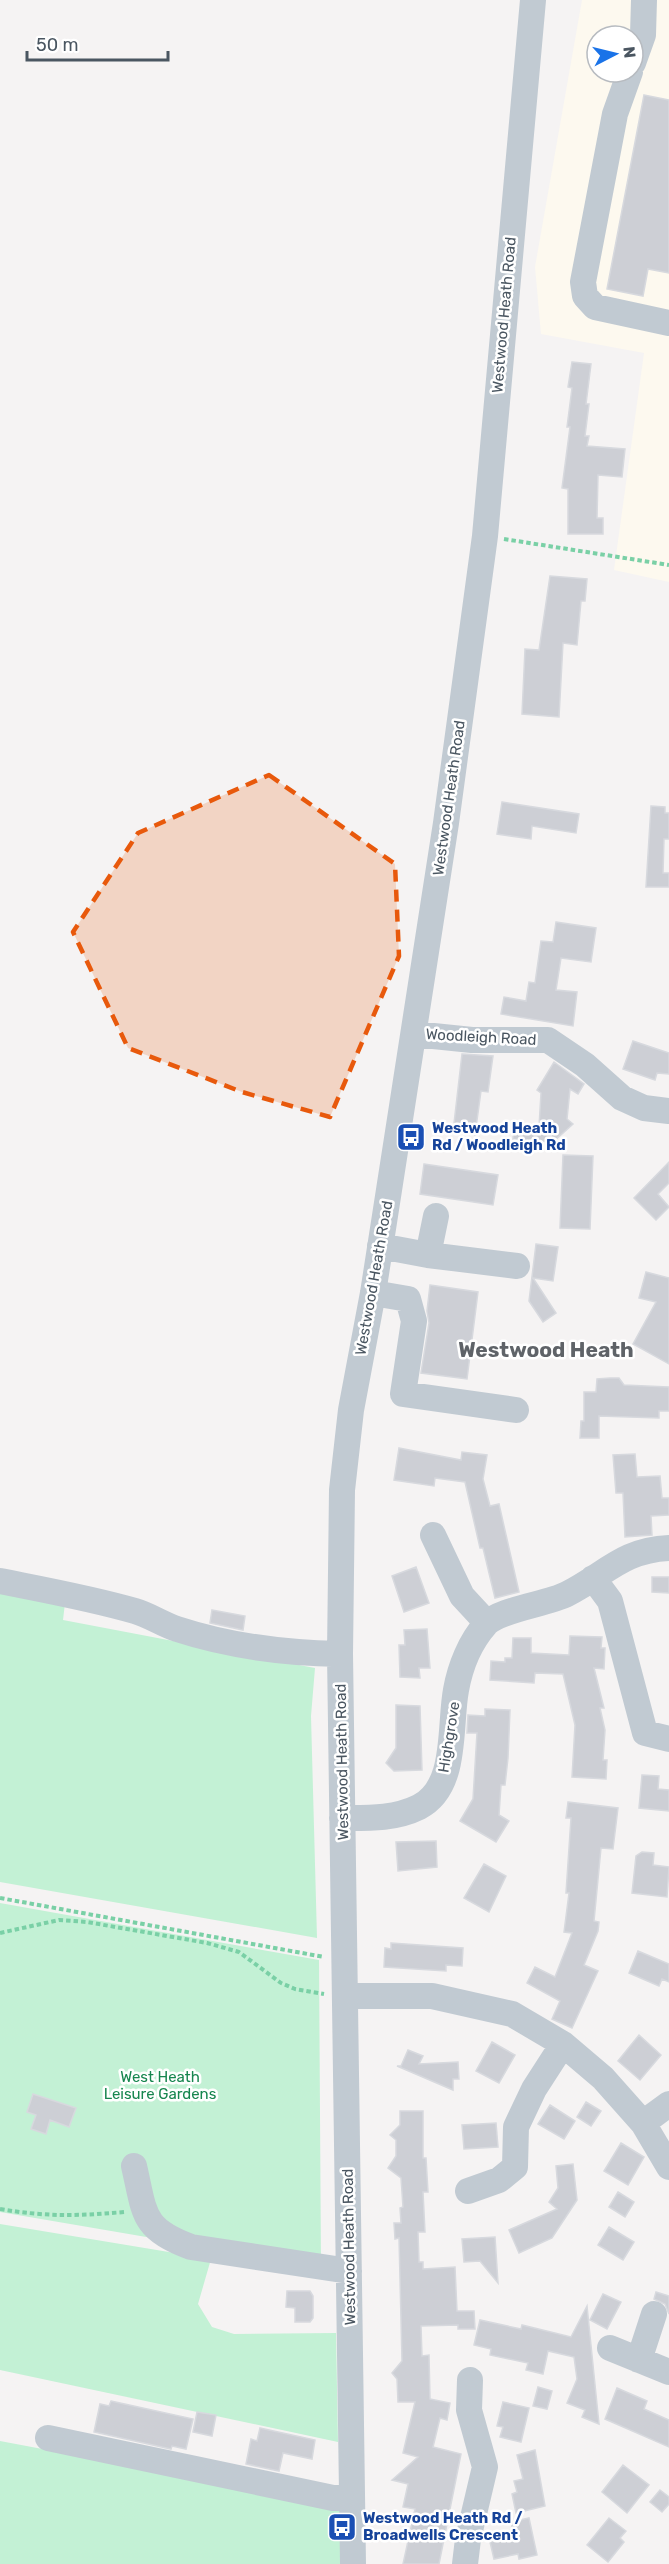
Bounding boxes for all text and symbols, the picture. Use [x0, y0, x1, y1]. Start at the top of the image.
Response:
scale bar [27, 24, 168, 62]
north arrow [585, 24, 645, 84]
text: 50 m [36, 34, 79, 56]
text: N [619, 45, 640, 59]
street label: Westwood Heath Road [488, 236, 520, 394]
street label: Westwood Heath Road [429, 719, 469, 877]
street label: Woodleigh Road [425, 1025, 537, 1049]
place label: Westwood Heath Rd / Woodleigh Rd [432, 1119, 566, 1154]
bus stop icon: Westwood Heath Rd / Woodleigh Rd [395, 1121, 427, 1153]
street label: Westwood Heath Road [352, 1199, 396, 1357]
district label: Westwood Heath [458, 1337, 634, 1362]
street label: Westwood Heath Road [332, 1683, 352, 1841]
street label: Highgrove [435, 1700, 463, 1774]
park label: West Heath Leisure Gardens [104, 2068, 217, 2103]
street label: Westwood Heath Road [339, 2168, 359, 2326]
place label: Westwood Heath Rd / Broadwells Crescent [363, 2509, 522, 2544]
bus stop icon: Westwood Heath Rd / Broadwells Crescent [326, 2511, 358, 2543]

